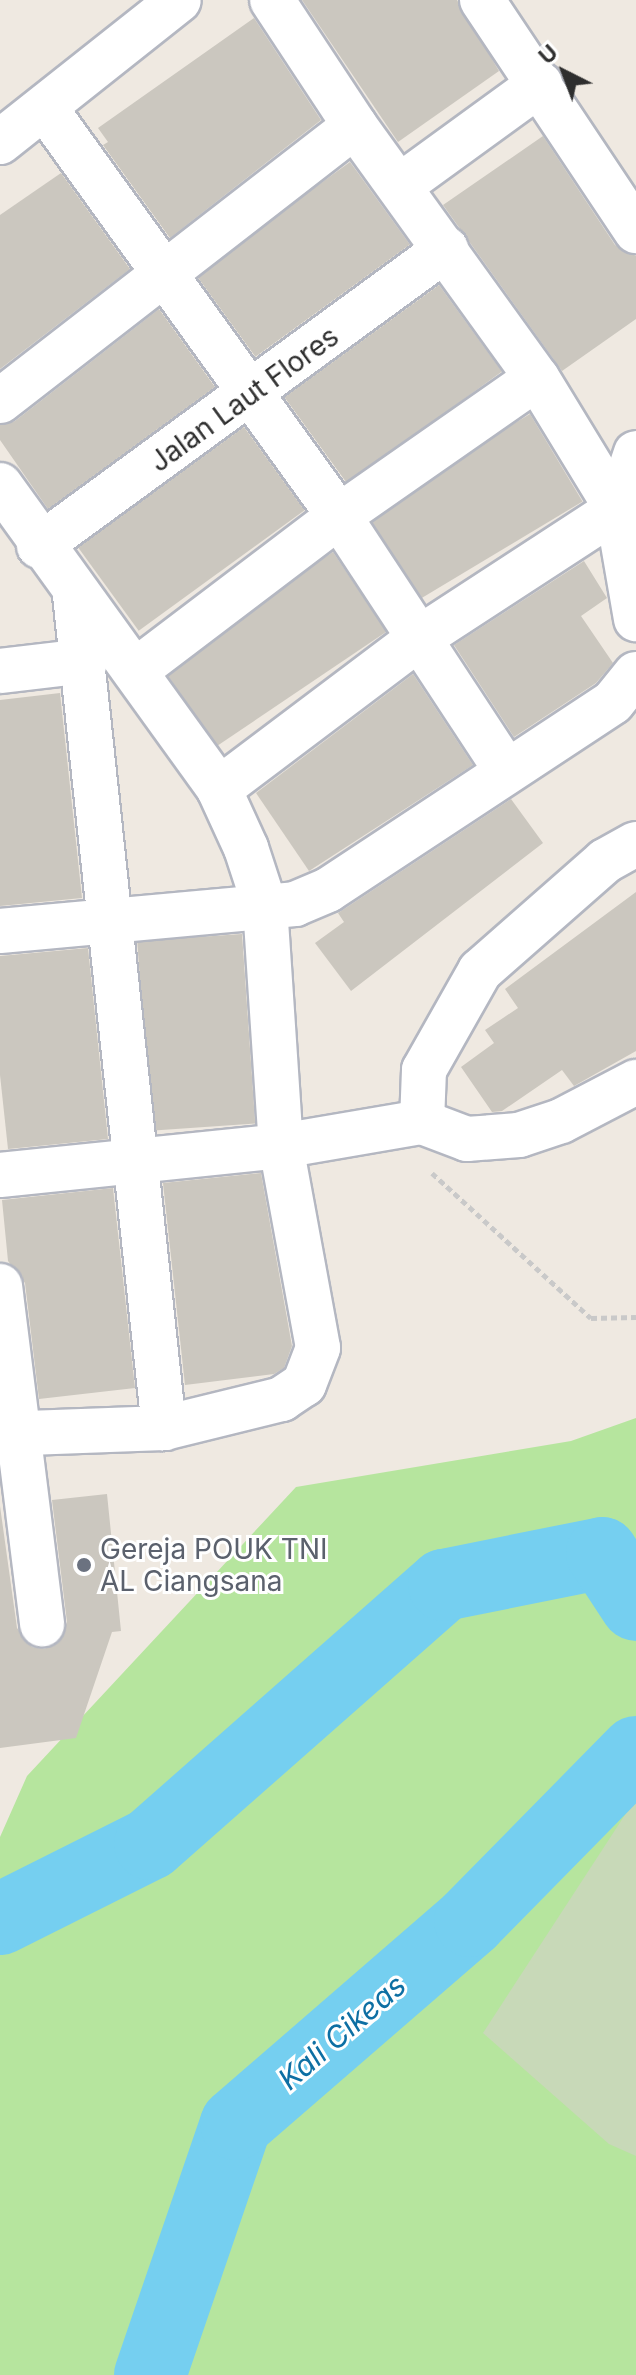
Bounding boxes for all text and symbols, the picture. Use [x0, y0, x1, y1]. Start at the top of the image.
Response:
north arrow [524, 32, 604, 112]
text: U [533, 39, 563, 69]
street label: Jalan Laut Flores [143, 319, 345, 479]
place label: Gereja POUK TNI AL Ciangsana [100, 1532, 328, 1598]
marker: Gereja POUK TNI AL Ciangsana [75, 1556, 93, 1574]
water label: Kali Cikeas [271, 1967, 413, 2097]

